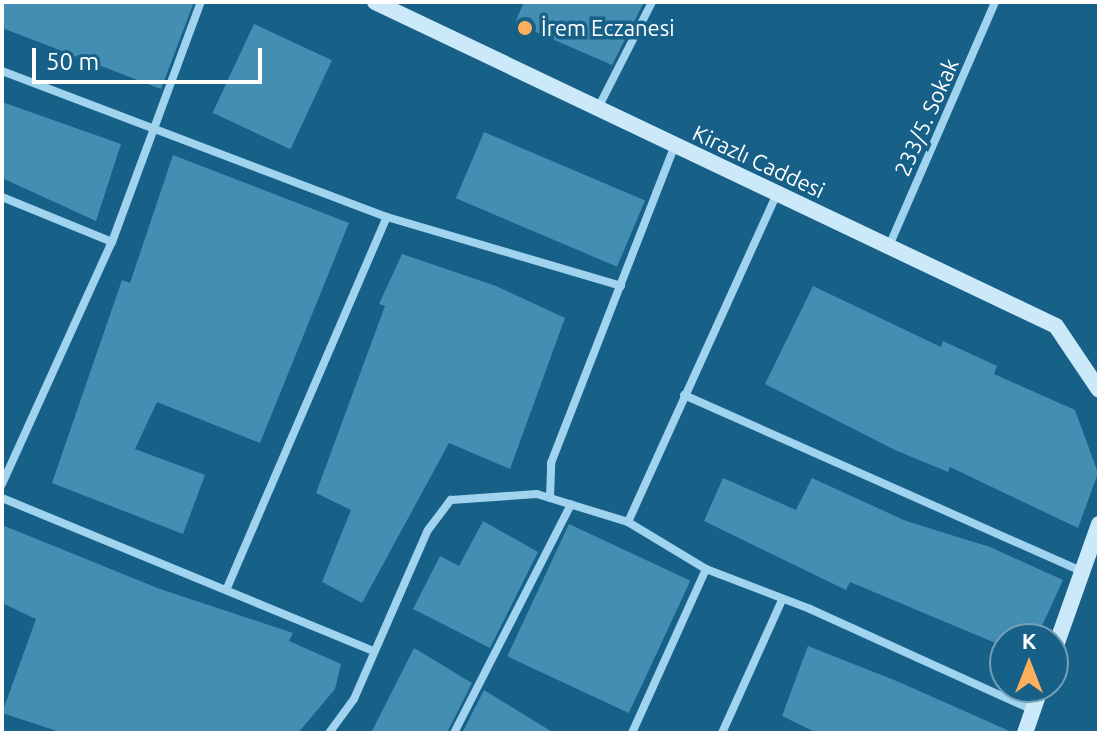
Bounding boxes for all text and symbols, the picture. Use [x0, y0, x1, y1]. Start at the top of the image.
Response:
place label: İrem Eczanesi [541, 15, 675, 41]
marker: İrem Eczanesi [516, 19, 534, 37]
scale bar [36, 32, 266, 82]
text: 50 m [46, 48, 99, 75]
street label: 233/5. Sokak [888, 54, 964, 180]
street label: Kirazlı Caddesi [689, 119, 829, 203]
north arrow [989, 623, 1069, 703]
text: K [1022, 628, 1036, 653]

